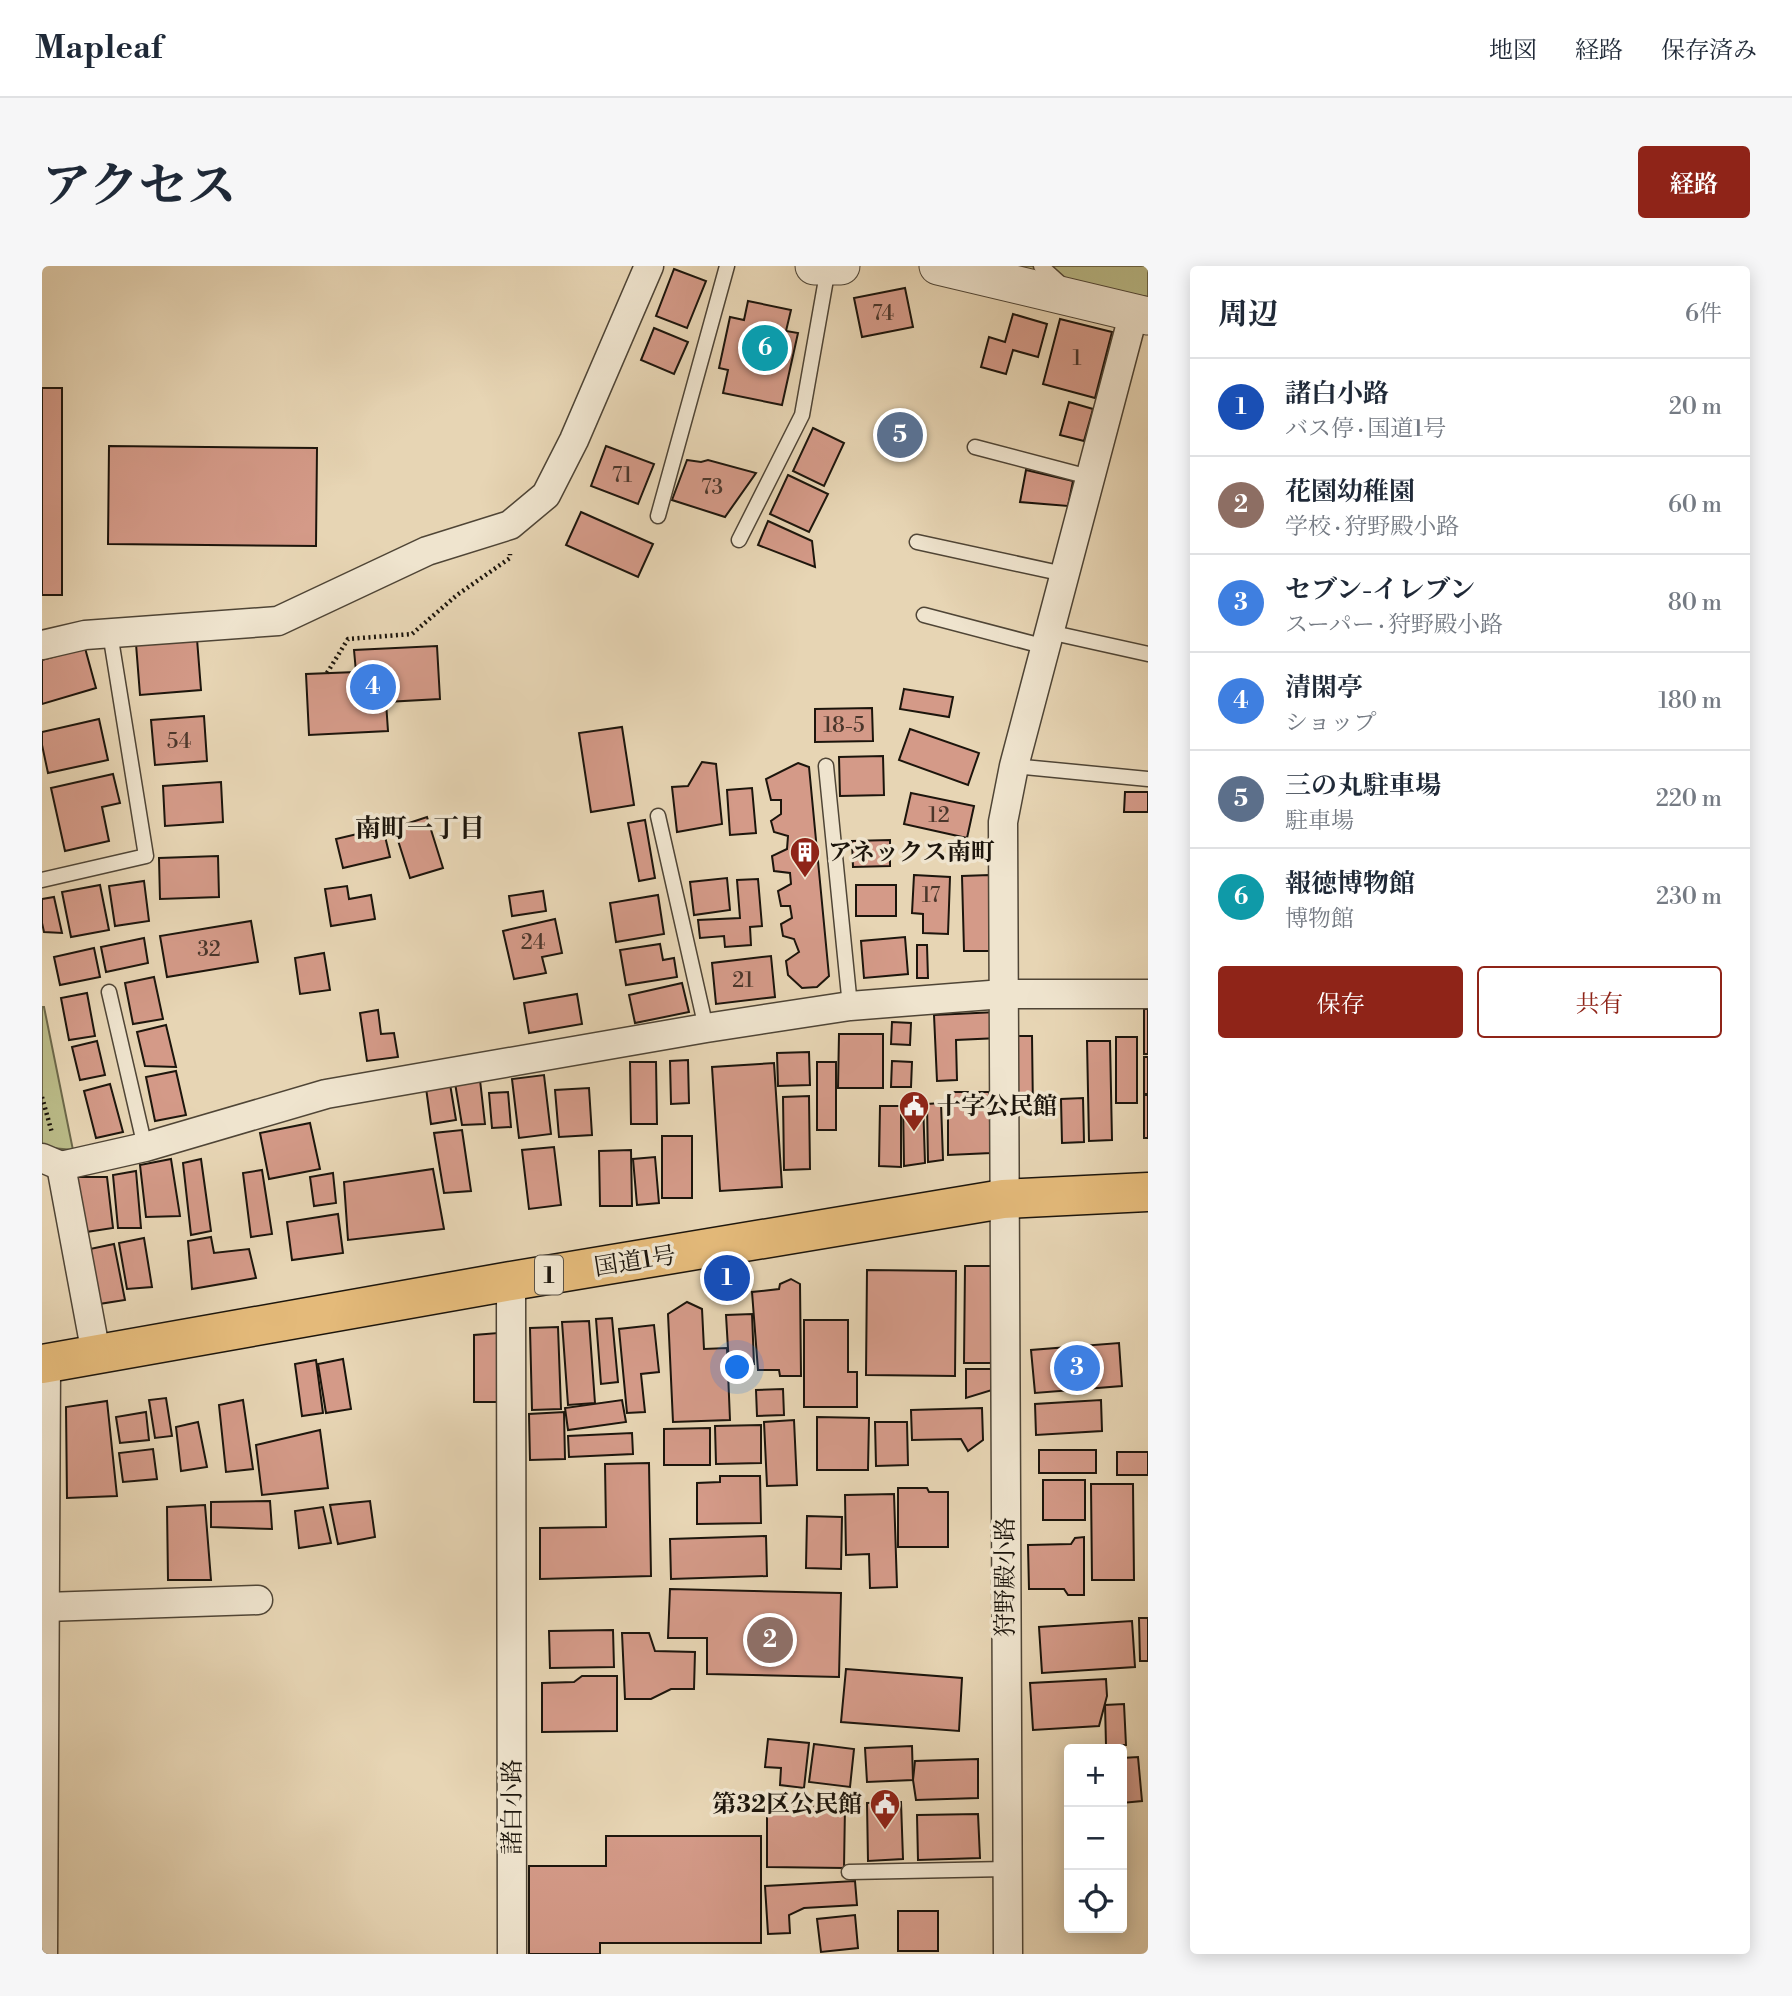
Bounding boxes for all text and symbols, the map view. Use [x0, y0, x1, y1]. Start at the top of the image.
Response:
text: Mapleaf [35, 28, 162, 69]
text: 地図 [1489, 36, 1537, 66]
text: 経路 [1575, 36, 1623, 66]
text: 保存済み [1661, 36, 1757, 66]
button: 経路 [1638, 146, 1750, 218]
text: アクセス [42, 157, 237, 218]
text: 周辺 [1218, 296, 1278, 334]
text: 6件 [1685, 300, 1722, 328]
house number: 74 [872, 301, 894, 327]
pin: 6 [742, 322, 788, 374]
house number: 1 [1072, 346, 1082, 372]
text: 諸白小路 [1285, 378, 1389, 410]
text: 1 [1235, 393, 1247, 421]
text: 20 m [1669, 393, 1722, 421]
pin: 5 [877, 409, 923, 461]
text: バス停 · 国道1号 [1285, 415, 1446, 443]
house number: 71 [612, 463, 632, 489]
house number: 73 [701, 475, 723, 501]
text: 花園幼稚園 [1285, 476, 1415, 508]
text: 2 [1234, 491, 1248, 519]
text: 60 m [1668, 491, 1722, 519]
text: 学校 · 狩野殿小路 [1285, 513, 1459, 541]
text: セブン-イレブン [1285, 574, 1475, 606]
text: 3 [1234, 589, 1248, 617]
text: 80 m [1668, 589, 1722, 617]
text: スーパー · 狩野殿小路 [1285, 611, 1503, 639]
pin: 4 [350, 661, 396, 713]
text: 清閑亭 [1285, 672, 1363, 704]
text: 4 [1233, 687, 1249, 715]
text: 180 m [1658, 687, 1722, 715]
text: ショップ [1285, 709, 1377, 737]
house number: 18-5 [823, 713, 865, 739]
house number: 54 [167, 729, 191, 755]
text: 三の丸駐車場 [1285, 770, 1441, 802]
text: 5 [1234, 785, 1248, 813]
text: 220 m [1656, 785, 1722, 813]
house number: 12 [928, 803, 950, 829]
text: 駐車場 [1285, 807, 1354, 835]
district label: 南町一丁目 [355, 813, 485, 845]
building icon: アネックス南町 [788, 835, 822, 879]
place label: アネックス南町 [828, 838, 995, 868]
text: 報徳博物館 [1285, 868, 1415, 900]
house number: 17 [922, 883, 941, 909]
text: 6 [1234, 883, 1248, 911]
text: 230 m [1656, 883, 1722, 911]
text: 博物館 [1285, 905, 1354, 933]
house number: 24 [521, 930, 545, 956]
house number: 32 [197, 937, 221, 963]
button: 保存 [1218, 966, 1463, 1038]
button: 共有 [1477, 966, 1722, 1038]
house number: 21 [732, 968, 754, 994]
public building icon: 十字公民館 [897, 1089, 931, 1133]
place label: 十字公民館 [937, 1092, 1057, 1122]
street label: 国道1号 [592, 1241, 678, 1283]
pin: 1 [704, 1252, 750, 1304]
road number: 1 [535, 1256, 563, 1294]
pin: 3 [1054, 1342, 1100, 1394]
your location [720, 1350, 754, 1384]
street label: 狩野殿小路 [991, 1517, 1021, 1637]
pin: 2 [747, 1614, 793, 1666]
map controls [1064, 1744, 1127, 1933]
button: + [1064, 1744, 1127, 1807]
street label: 諸白小路 [498, 1759, 528, 1855]
public building icon: 第32区公民館 [868, 1787, 902, 1831]
place label: 第32区公民館 [713, 1790, 862, 1820]
button: − [1064, 1807, 1127, 1870]
button: locate [1064, 1870, 1127, 1933]

